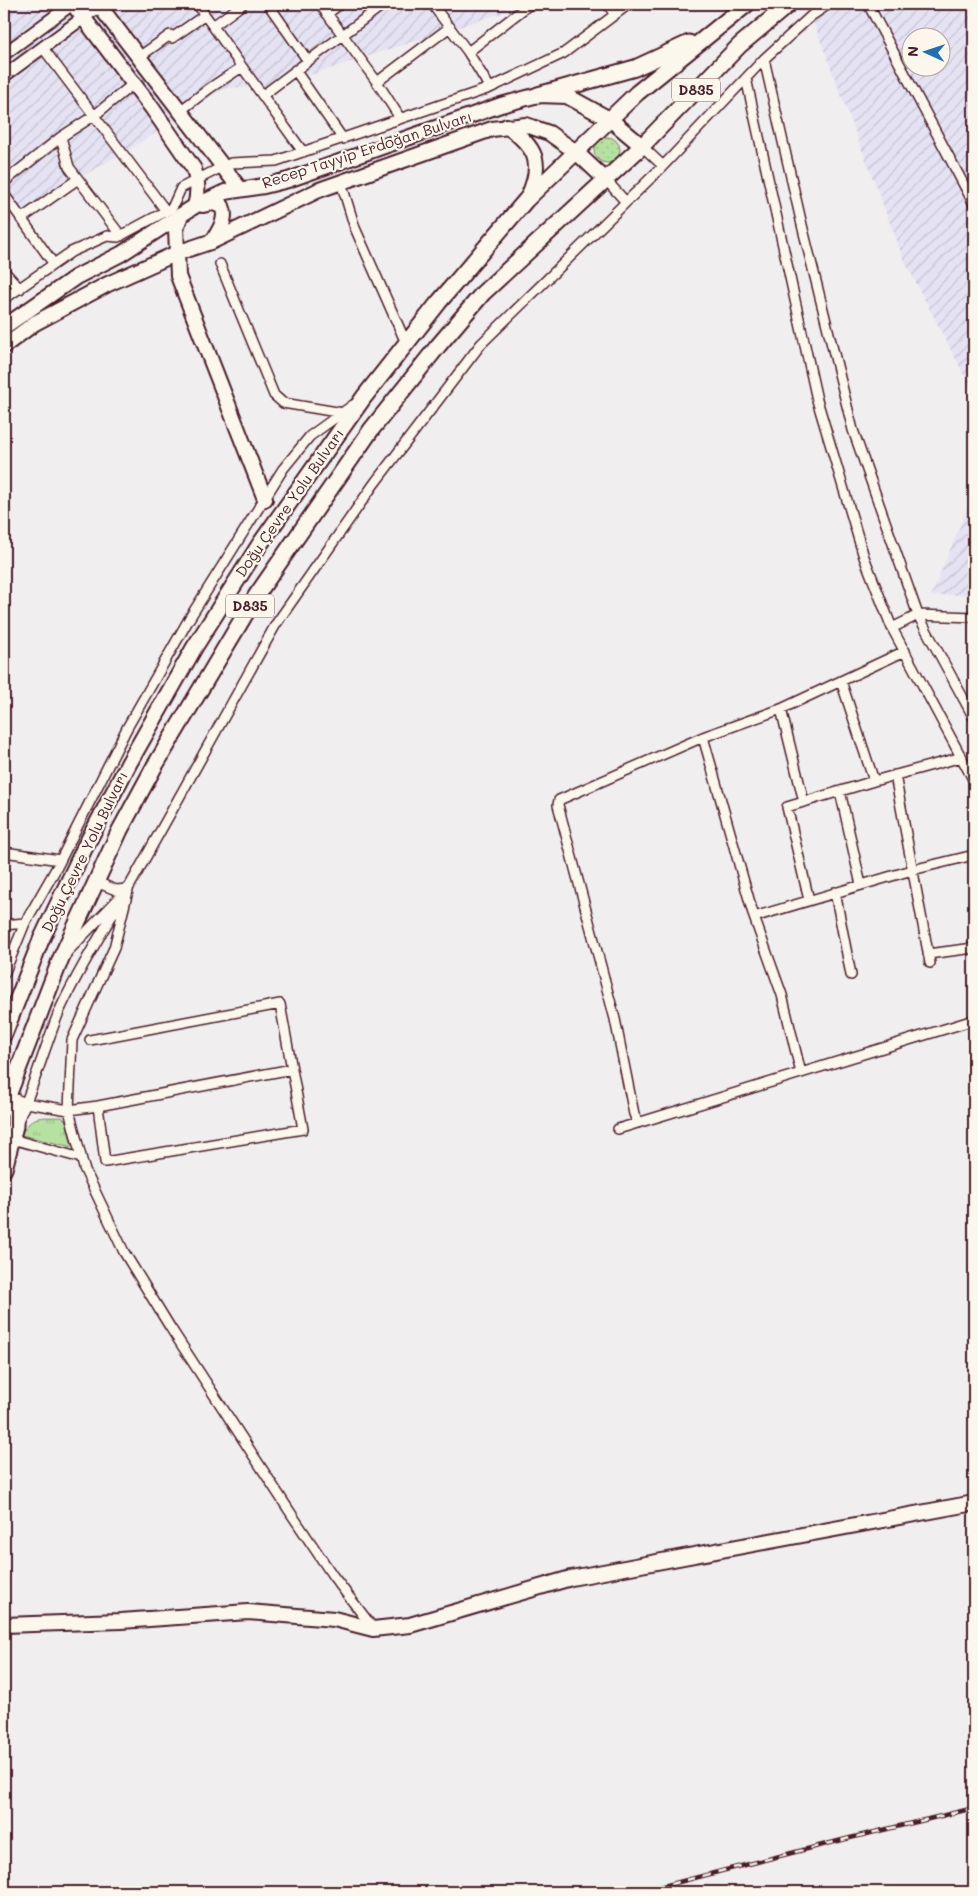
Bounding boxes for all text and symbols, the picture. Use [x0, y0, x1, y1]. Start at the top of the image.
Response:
north arrow [900, 28, 950, 78]
text: N [903, 45, 922, 57]
road number: D835 [672, 78, 720, 102]
street label: Recep Tayyip Erdoğan Bulvarı [259, 106, 474, 192]
street label: Doğu Çevre Yolu Bulvarı [230, 424, 348, 581]
road number: D835 [226, 594, 274, 618]
street label: Doğu Çevre Yolu Bulvarı [36, 768, 132, 935]

